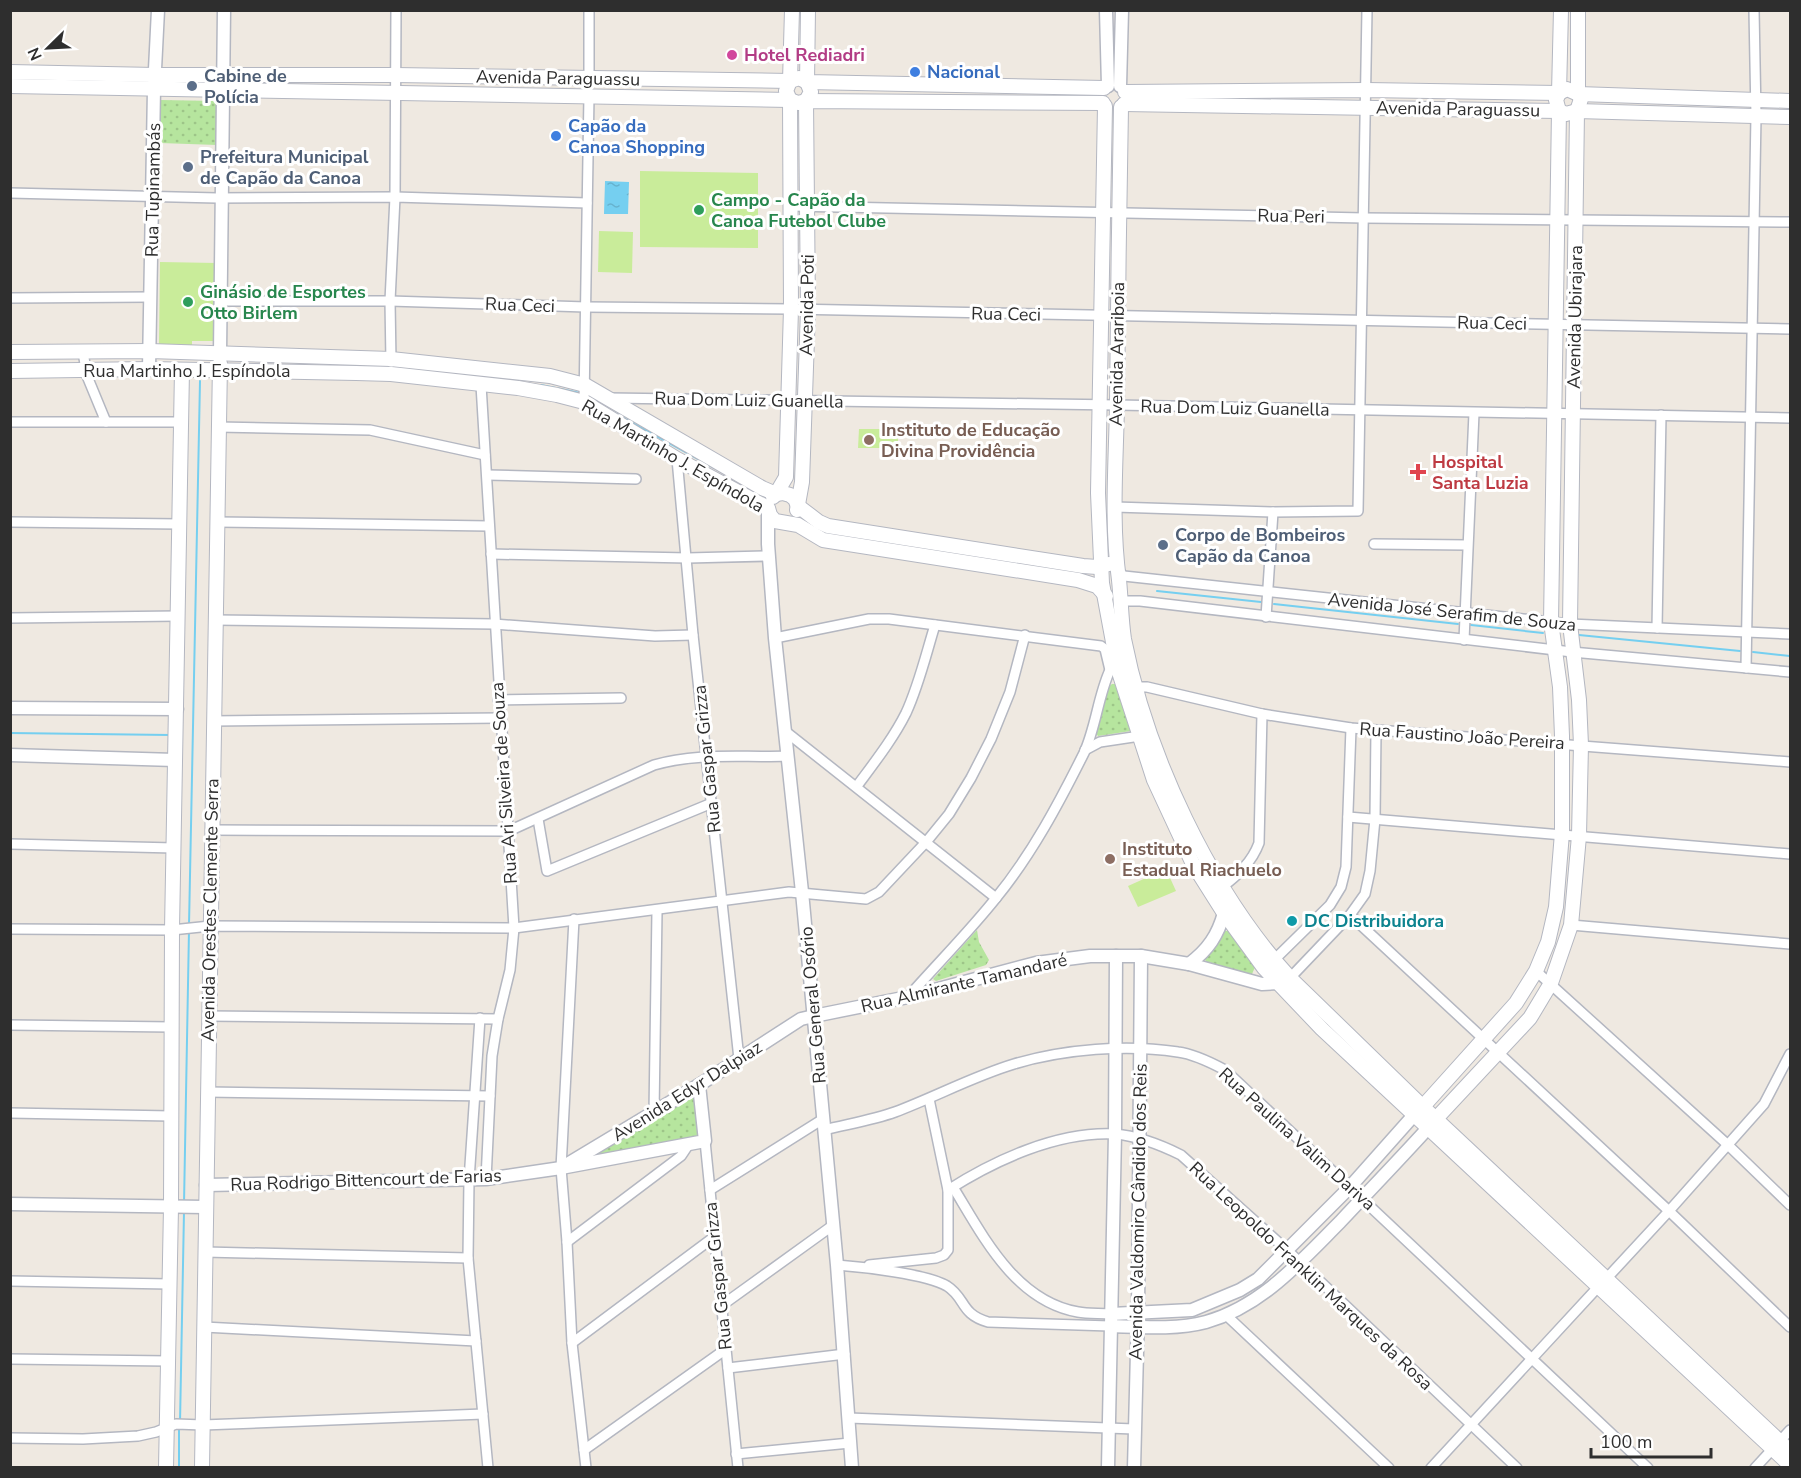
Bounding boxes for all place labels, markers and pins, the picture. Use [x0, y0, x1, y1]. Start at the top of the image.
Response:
place label: Hotel Rediadri [744, 43, 865, 67]
marker: Hotel Rediadri [725, 48, 739, 62]
place label: Nacional [927, 60, 1000, 84]
place label: Cabine de Polícia [204, 64, 287, 109]
marker: Nacional [908, 65, 922, 79]
marker: Cabine de Polícia [185, 79, 199, 93]
place label: Capão da Canoa Shopping [568, 114, 705, 159]
marker: Capão da Canoa Shopping [549, 129, 563, 143]
place label: Prefeitura Municipal de Capão da Canoa [200, 145, 369, 190]
marker: Prefeitura Municipal de Capão da Canoa [181, 160, 195, 174]
place label: Campo - Capão da Canoa Futebol Clube [711, 188, 886, 233]
marker: Campo - Capão da Canoa Futebol Clube [692, 203, 706, 217]
place label: Ginásio de Esportes Otto Birlem [200, 280, 366, 325]
marker: Ginásio de Esportes Otto Birlem [181, 295, 195, 309]
place label: Instituto de Educação Divina Providência [881, 418, 1060, 463]
marker: Instituto de Educação Divina Providência [862, 433, 876, 447]
place label: Hospital Santa Luzia [1432, 450, 1529, 495]
marker: Hospital Santa Luzia [1409, 463, 1427, 481]
place label: Corpo de Bombeiros Capão da Canoa [1175, 523, 1345, 568]
marker: Corpo de Bombeiros Capão da Canoa [1156, 538, 1170, 552]
place label: Instituto Estadual Riachuelo [1122, 837, 1282, 882]
marker: Instituto Estadual Riachuelo [1103, 852, 1117, 866]
place label: DC Distribuidora [1304, 909, 1444, 933]
marker: DC Distribuidora [1285, 914, 1299, 928]

